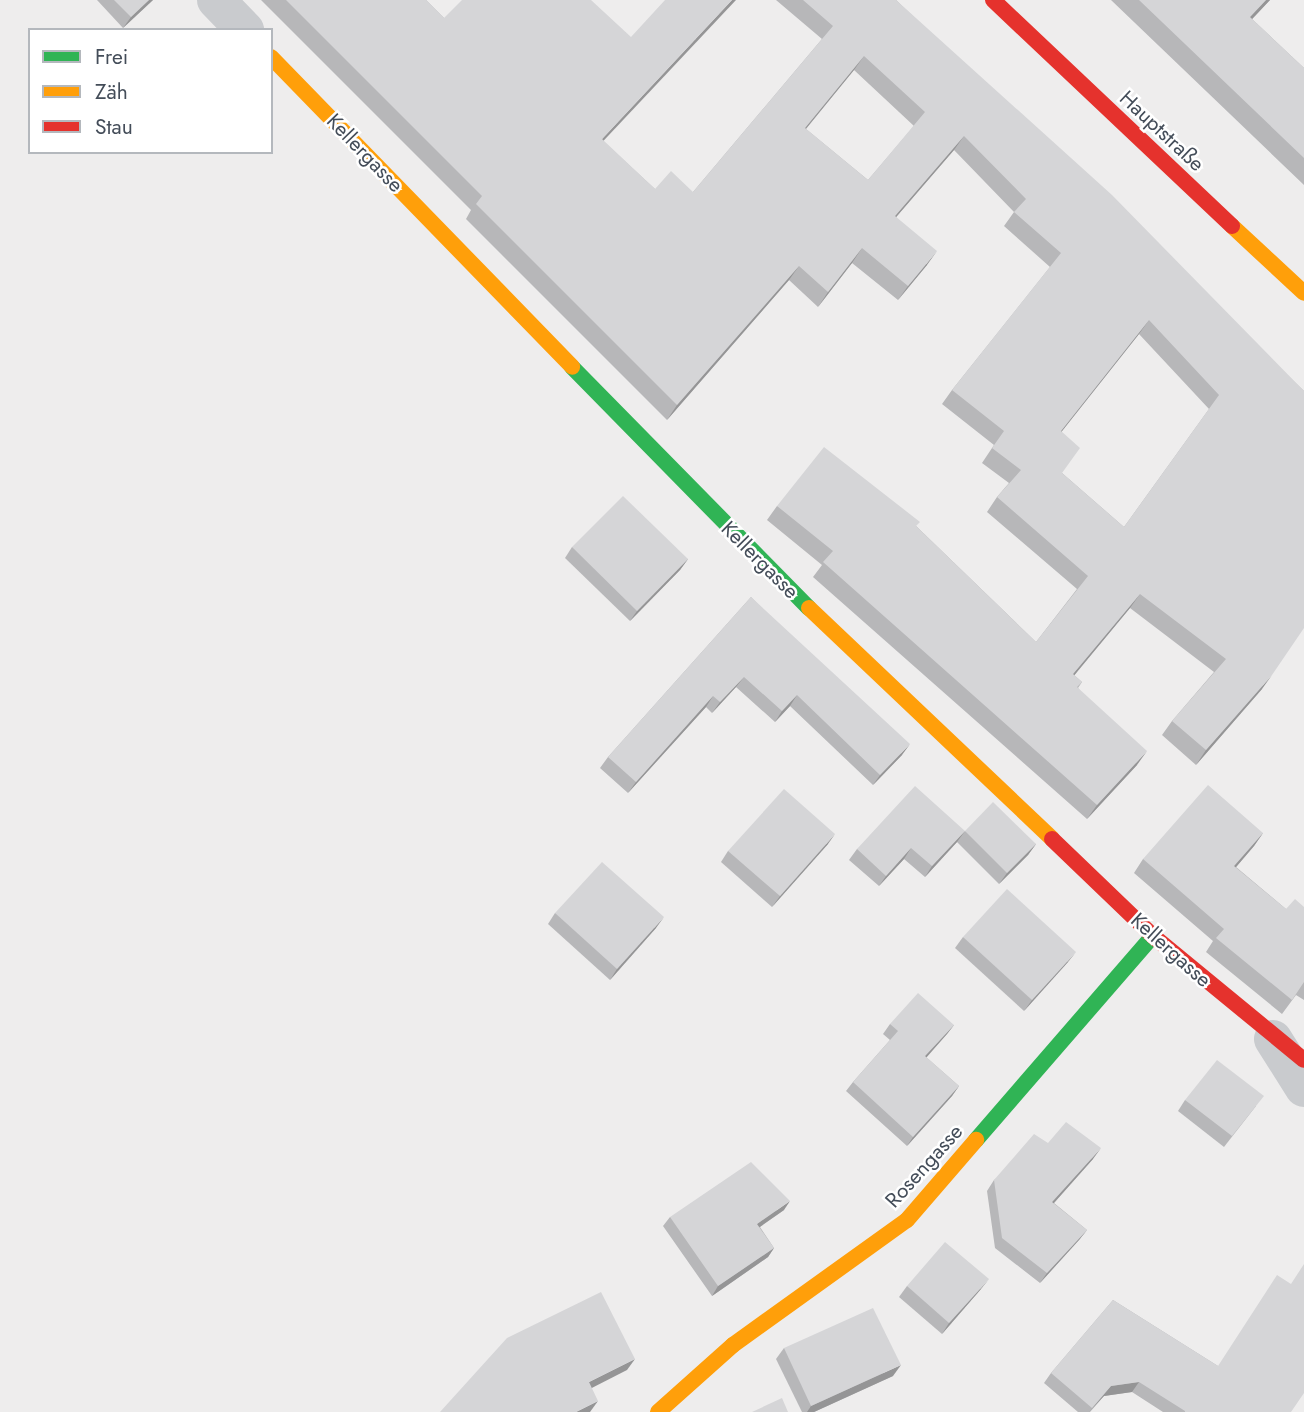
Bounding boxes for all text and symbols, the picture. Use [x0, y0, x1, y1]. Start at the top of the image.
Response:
legend [28, 28, 273, 154]
text: Frei [95, 42, 128, 72]
text: Zäh [95, 77, 128, 107]
street label: Hauptstraße [1114, 85, 1210, 177]
street label: Kellergasse [321, 109, 409, 197]
text: Stau [95, 112, 133, 142]
street label: Kellergasse [716, 516, 804, 604]
street label: Kellergasse [1126, 907, 1216, 993]
street label: Rosengasse [880, 1119, 968, 1213]

